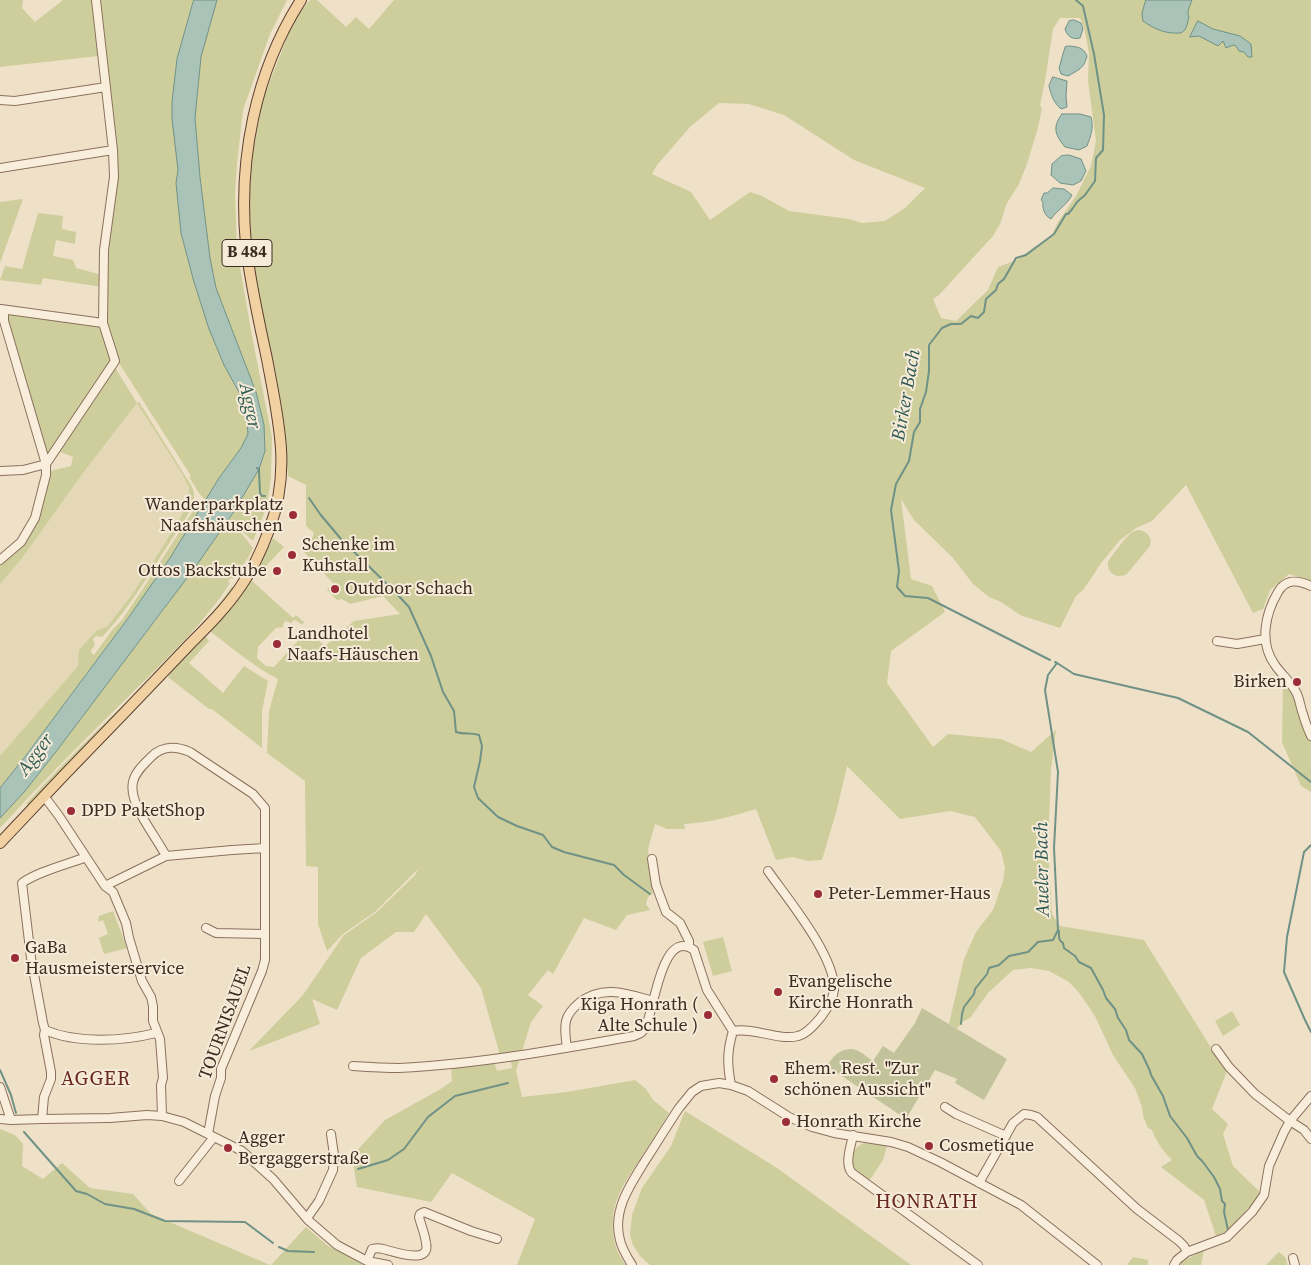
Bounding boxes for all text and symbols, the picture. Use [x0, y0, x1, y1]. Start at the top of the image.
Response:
road number: B 484 [222, 240, 272, 266]
water label: Birker Bach [888, 347, 926, 443]
water label: Agger [233, 381, 265, 431]
place label: Wanderparkplatz Naafshäuschen [145, 494, 283, 536]
marker: Wanderparkplatz Naafshäuschen [287, 509, 299, 521]
place label: Schenke im Kuhstall [302, 534, 395, 576]
marker: Schenke im Kuhstall [286, 549, 298, 561]
place label: Ottos Backstube [138, 560, 267, 582]
marker: Ottos Backstube [271, 565, 283, 577]
place label: Outdoor Schach [345, 578, 473, 600]
marker: Outdoor Schach [329, 583, 341, 595]
place label: Landhotel Naafs-Häuschen [287, 623, 419, 666]
marker: Landhotel Naafs-Häuschen [271, 638, 283, 650]
place label: Birken [1233, 671, 1287, 693]
marker: Birken [1291, 676, 1303, 688]
water label: Agger [13, 730, 59, 780]
place label: DPD PaketShop [81, 800, 205, 822]
marker: DPD PaketShop [65, 805, 77, 817]
water label: Aueler Bach [1031, 821, 1055, 917]
place label: Peter-Lemmer-Haus [828, 883, 991, 905]
marker: Peter-Lemmer-Haus [812, 888, 824, 900]
place label: GaBa Hausmeisterservice [25, 937, 185, 980]
marker: GaBa Hausmeisterservice [9, 952, 21, 964]
street label: TOURNISAUEL [195, 961, 257, 1083]
place label: Evangelische Kirche Honrath [788, 971, 913, 1014]
marker: Evangelische Kirche Honrath [772, 986, 784, 998]
place label: Kiga Honrath ( Alte Schule ) [580, 994, 698, 1036]
marker: Kiga Honrath ( Alte Schule ) [702, 1009, 714, 1021]
place label: Ehem. Rest. "Zur schönen Aussicht" [784, 1058, 931, 1100]
district label: AGGER [60, 1068, 132, 1092]
marker: Ehem. Rest. "Zur schönen Aussicht" [768, 1073, 780, 1085]
place label: Honrath Kirche [796, 1111, 921, 1133]
marker: Honrath Kirche [780, 1116, 792, 1128]
place label: Agger Bergaggerstraße [238, 1127, 369, 1170]
place label: Cosmetique [939, 1135, 1034, 1157]
marker: Cosmetique [923, 1140, 935, 1152]
marker: Agger Bergaggerstraße [222, 1142, 234, 1154]
district label: HONRATH [874, 1191, 980, 1215]

